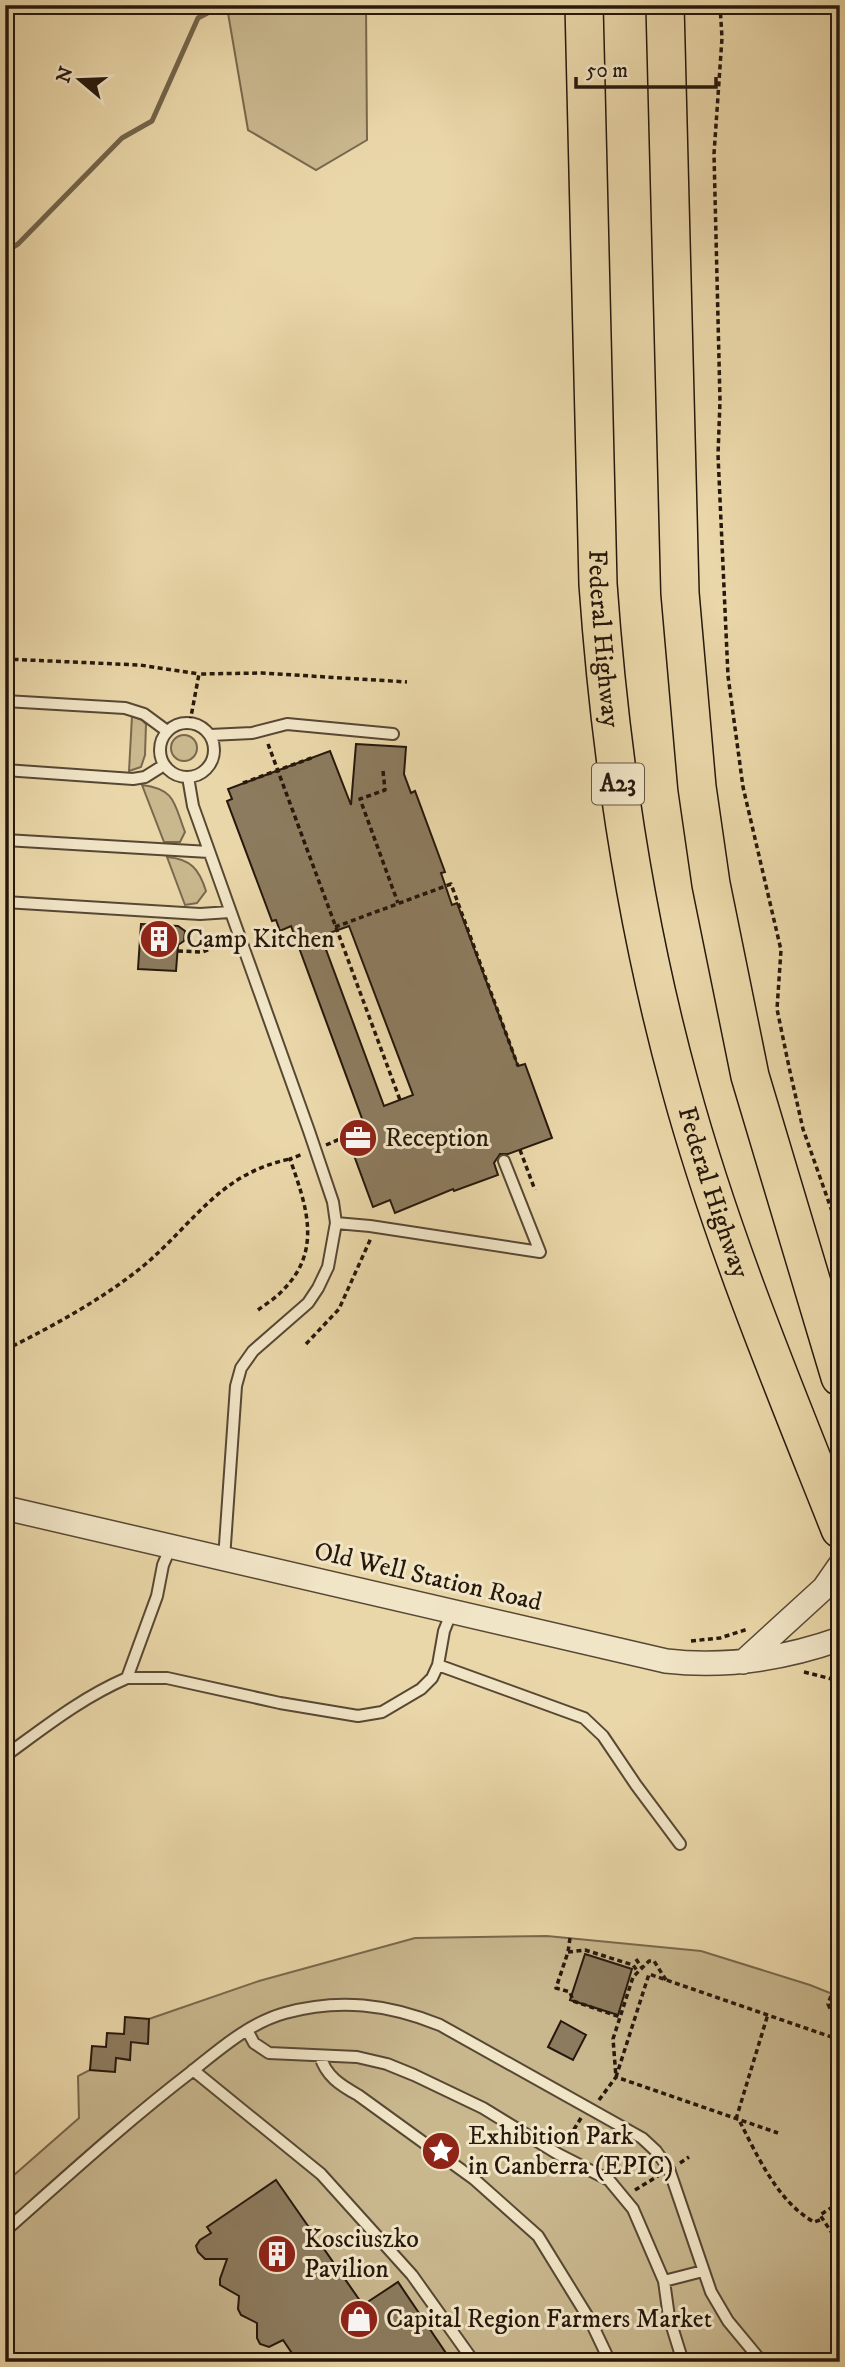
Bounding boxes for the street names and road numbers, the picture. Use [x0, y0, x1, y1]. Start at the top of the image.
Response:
street label: Federal Highway [581, 549, 628, 730]
road number: A23 [592, 764, 644, 804]
street label: Federal Highway [670, 1103, 757, 1283]
street label: Old Well Station Road [311, 1535, 545, 1619]

